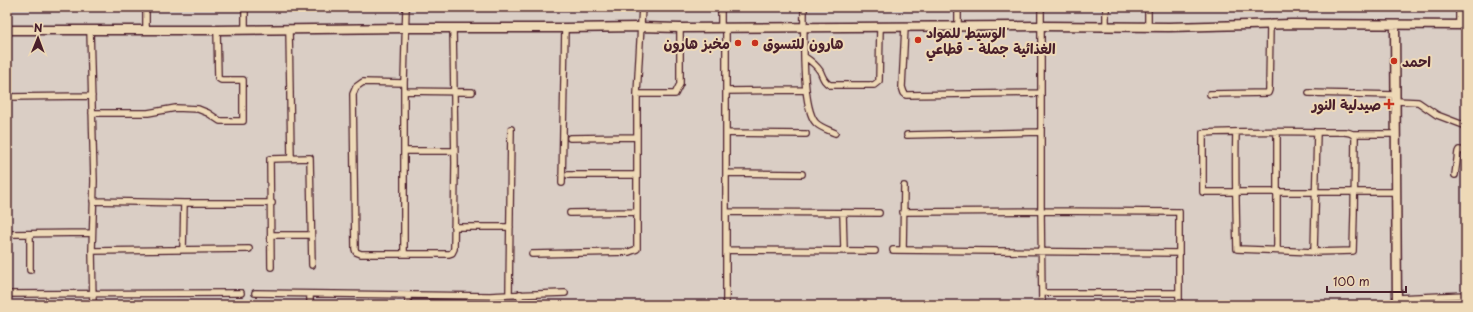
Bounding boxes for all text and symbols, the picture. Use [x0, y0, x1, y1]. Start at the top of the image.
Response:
north arrow [18, 18, 58, 58]
text: N [34, 19, 43, 36]
place label: الوسيط للمواد الغذائية جملة - قطاعي [926, 22, 1056, 62]
place label: مخبز هارون [663, 33, 730, 54]
place label: هارون للتسوق [763, 33, 844, 54]
marker: الوسيط للمواد الغذائية جملة - قطاعي [913, 35, 923, 45]
marker: مخبز هارون [733, 38, 743, 48]
marker: هارون للتسوق [750, 38, 760, 48]
place label: احمد [1402, 51, 1431, 72]
marker: احمد [1389, 56, 1399, 66]
place label: صيدلية النور [1310, 94, 1381, 115]
marker: صيدلية النور [1384, 99, 1394, 109]
scale bar [1327, 268, 1406, 294]
text: 100 m [1333, 272, 1370, 290]

